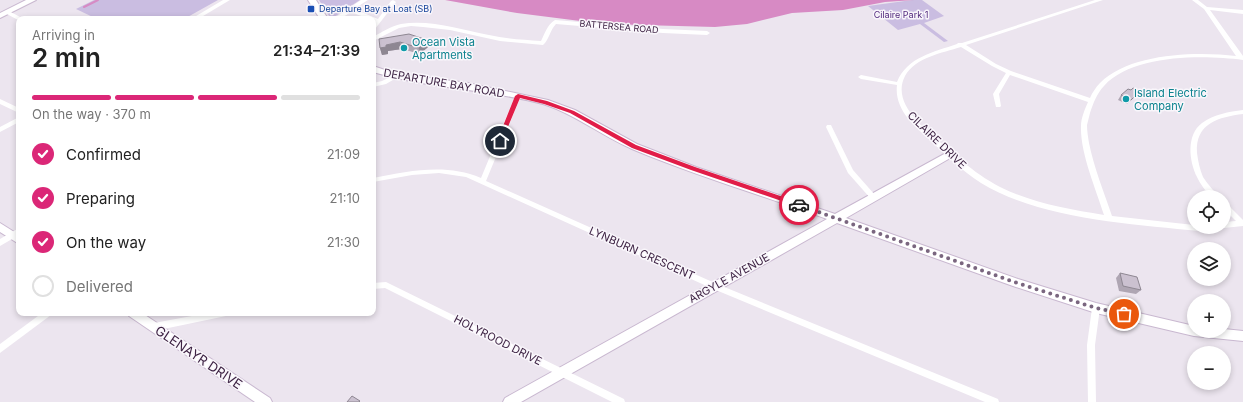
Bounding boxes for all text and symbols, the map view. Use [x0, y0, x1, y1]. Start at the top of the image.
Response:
place label: Departure Bay at Loat (SB) [319, 3, 432, 14]
marker: Departure Bay at Loat (SB) [306, 4, 316, 14]
park label: Cilaire Park 1 [874, 9, 928, 20]
street label: BATTERSEA ROAD [579, 18, 659, 35]
text: Arriving in [32, 27, 95, 43]
place label: Ocean Vista Apartments [412, 35, 475, 62]
text: 21:34–21:39 [273, 41, 360, 60]
text: 2 min [32, 42, 101, 73]
marker: Ocean Vista Apartments [399, 43, 409, 53]
street label: DEPARTURE BAY ROAD [382, 65, 506, 101]
place label: Island Electric Company [1134, 86, 1207, 113]
marker: Island Electric Company [1121, 94, 1131, 104]
text: On the way · 370 m [32, 106, 151, 122]
street label: CILAIRE DRIVE [905, 108, 969, 172]
pin [483, 124, 517, 158]
icon: home [489, 130, 511, 152]
icon: check [32, 143, 54, 165]
text: Confirmed [66, 145, 141, 164]
text: 21:09 [327, 146, 360, 162]
courier [779, 185, 819, 225]
icon: check [32, 187, 54, 209]
text: Preparing [66, 189, 135, 208]
text: 21:10 [330, 190, 360, 206]
map controls [1187, 190, 1231, 390]
button: locate [1187, 190, 1231, 234]
icon: car [788, 194, 810, 216]
street label: LYNBURN CRESCENT [587, 223, 697, 283]
icon: check [32, 231, 54, 253]
text: On the way [66, 233, 146, 252]
text: 21:30 [327, 234, 360, 250]
button: layers [1187, 242, 1231, 286]
street label: ARGYLE AVENUE [686, 250, 772, 306]
text: Delivered [66, 277, 133, 296]
button: + [1187, 294, 1231, 338]
pin [1107, 297, 1141, 331]
icon: bag [1113, 303, 1135, 325]
street label: HOLYROOD DRIVE [452, 312, 544, 368]
street label: GLENAYR DRIVE [152, 322, 246, 392]
button: − [1187, 346, 1231, 390]

